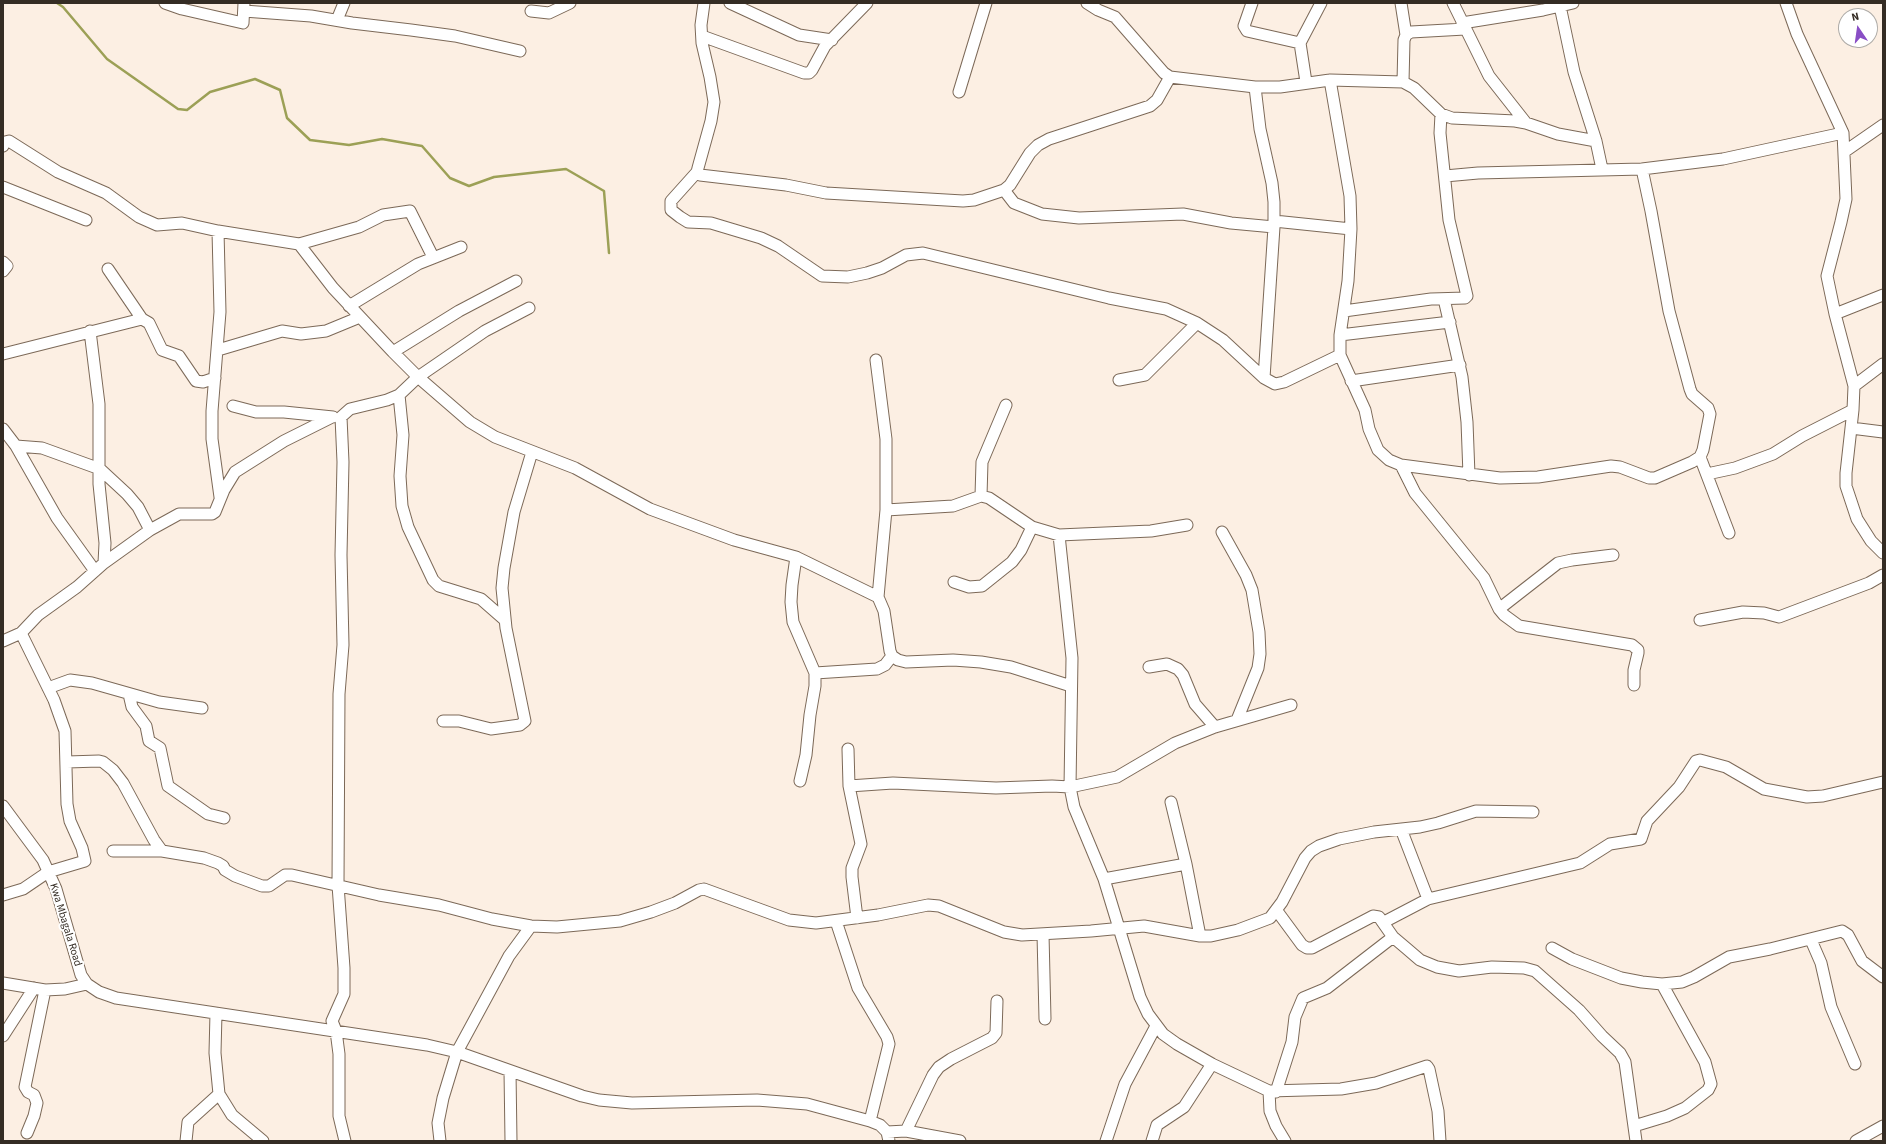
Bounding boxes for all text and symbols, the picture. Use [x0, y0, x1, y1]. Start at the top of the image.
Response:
north arrow [1838, 8, 1878, 48]
text: N [1850, 9, 1861, 25]
street label: Kwa Mbagala Road [46, 882, 84, 968]

